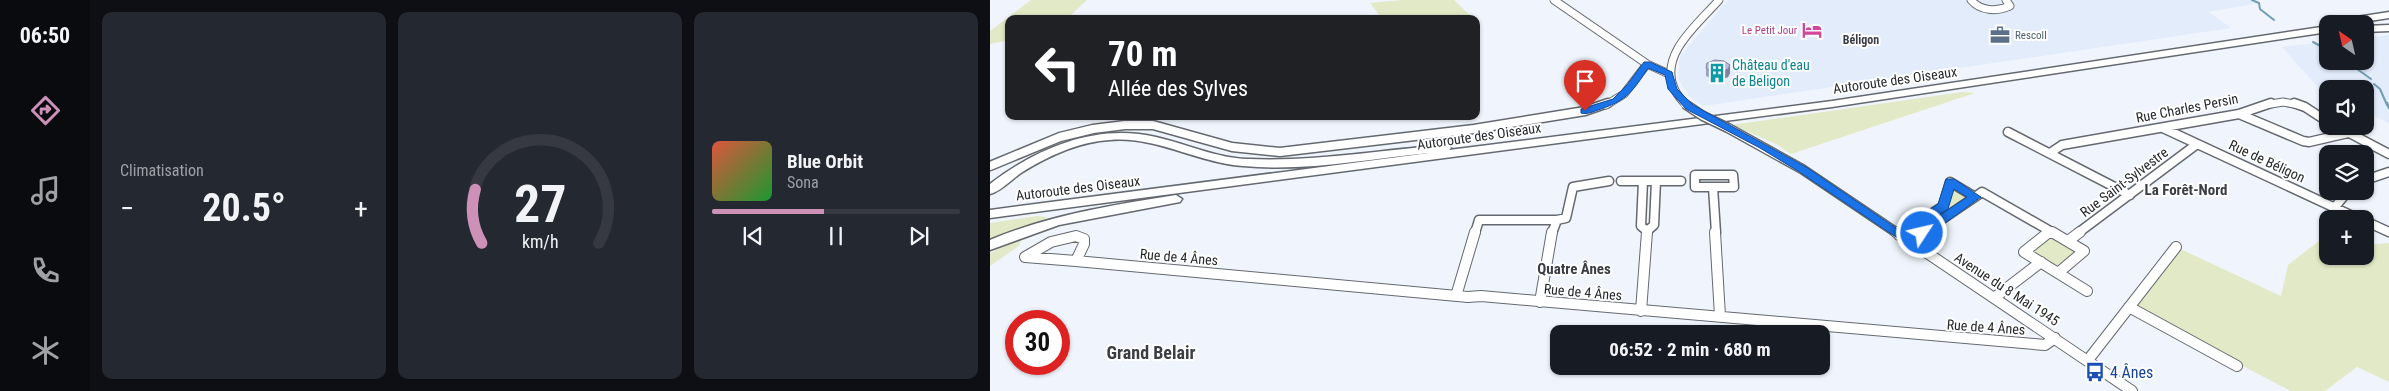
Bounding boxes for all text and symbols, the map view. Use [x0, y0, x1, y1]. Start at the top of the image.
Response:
north arrow [2319, 15, 2374, 70]
map controls [2319, 15, 2374, 265]
hotel icon: Le Petit Jour [1801, 19, 1823, 41]
text: 06:50 [20, 23, 70, 48]
place label: Le Petit Jour [1742, 24, 1798, 37]
office icon: Rescoll [1989, 24, 2011, 46]
place label: Rescoll [2015, 29, 2047, 42]
district label: Béligon [1843, 33, 1879, 47]
text: 70 m [1108, 34, 1177, 75]
icon: left [1025, 35, 1090, 100]
place label: Château d'eau de Beligon [1732, 57, 1810, 89]
pin [1564, 60, 1606, 111]
building icon: Château d'eau de Beligon [1706, 62, 1728, 84]
street label: Autoroute des Oiseaux [1832, 63, 1958, 97]
icon: arrive [1571, 67, 1599, 95]
text: Allée des Sylves [1108, 76, 1248, 101]
button: sound [2319, 80, 2374, 135]
street label: Rue Charles Persin [2134, 90, 2240, 126]
icon: directions [28, 93, 63, 128]
street label: Autoroute des Oiseaux [1416, 119, 1542, 153]
street label: Rue de Béligon [2226, 136, 2308, 186]
street label: Rue Saint-Sylvestre [2077, 144, 2171, 220]
button: layers [2319, 145, 2374, 200]
text: Blue Orbit [787, 150, 863, 173]
text: Climatisation [120, 161, 204, 180]
street label: Autoroute des Oiseaux [1015, 172, 1141, 204]
icon: music [28, 173, 63, 208]
text: Sona [787, 173, 819, 192]
text: 27 [514, 174, 566, 235]
district label: La Forêt-Nord [2144, 181, 2228, 199]
text: 20.5° [202, 186, 286, 230]
text: − [120, 192, 134, 225]
text: + [354, 192, 368, 225]
position arrow [1895, 206, 1947, 258]
button: + [2319, 210, 2374, 265]
icon: previous [739, 222, 767, 250]
icon: pause [822, 222, 850, 250]
icon: next [905, 222, 933, 250]
text: km/h [522, 231, 558, 252]
street label: Rue de 4 Ânes [1139, 245, 1219, 268]
street label: Avenue du 8 Mai 1945 [1952, 249, 2063, 329]
icon: phone [28, 253, 63, 288]
district label: Quatre Ânes [1537, 260, 1611, 278]
street label: Rue de 4 Ânes [1543, 280, 1623, 303]
speed limit sign: 30 [1005, 310, 1070, 375]
street label: Rue de 4 Ânes [1946, 315, 2026, 338]
icon: climate [28, 333, 63, 368]
text: 06:52 · 2 min · 680 m [1609, 338, 1771, 361]
district label: Grand Belair [1107, 342, 1195, 363]
bus stop icon: 4 Ânes [2084, 361, 2106, 383]
place label: 4 Ânes [2110, 363, 2153, 382]

